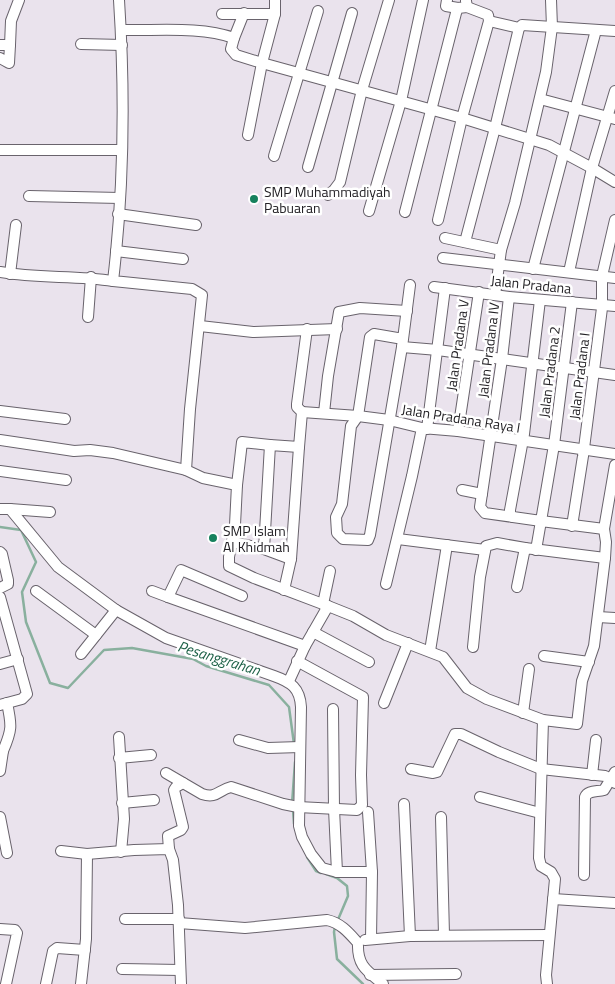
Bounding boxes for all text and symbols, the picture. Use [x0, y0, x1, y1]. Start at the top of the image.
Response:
place label: SMP Muhammadiyah Pabuaran [264, 181, 391, 218]
marker: SMP Muhammadiyah Pabuaran [248, 193, 260, 205]
street label: Jalan Pradana [490, 269, 572, 299]
street label: Jalan Pradana V [440, 298, 474, 392]
street label: Jalan Pradana IV [472, 301, 504, 399]
street label: Jalan Pradana 2 [533, 325, 565, 419]
street label: Jalan Pradana I [563, 331, 595, 421]
street label: Jalan Pradana Raya I [400, 398, 522, 438]
place label: SMP Islam Al Khidmah [223, 520, 290, 557]
marker: SMP Islam Al Khidmah [207, 532, 219, 544]
water label: Pesanggrahan [175, 635, 264, 682]

